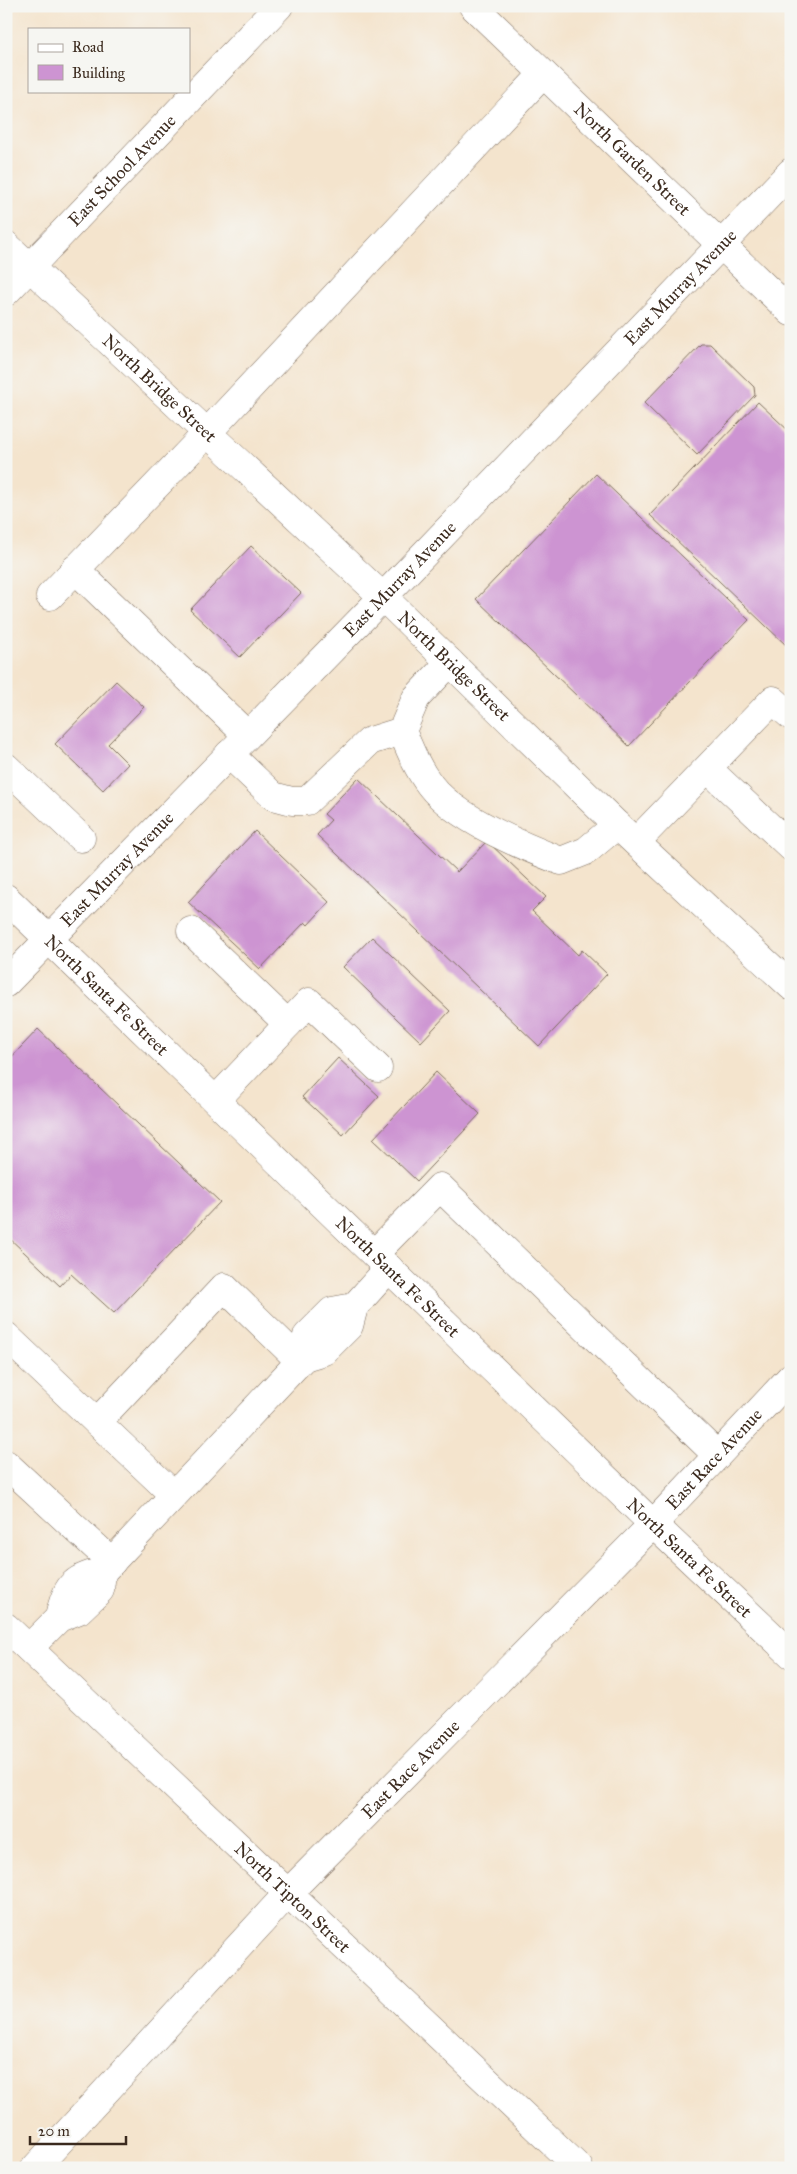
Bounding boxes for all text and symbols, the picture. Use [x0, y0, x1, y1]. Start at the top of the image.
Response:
legend [28, 28, 190, 92]
text: Road [72, 38, 104, 56]
text: Building [72, 64, 126, 82]
street label: North Garden Street [569, 98, 696, 221]
street label: East School Avenue [63, 110, 181, 231]
street label: East Murray Avenue [620, 225, 741, 350]
street label: North Bridge Street [98, 330, 222, 447]
street label: East Murray Avenue [339, 517, 461, 642]
street label: North Bridge Street [393, 607, 515, 726]
street label: East Murray Avenue [56, 807, 178, 932]
street label: North Santa Fe Street [40, 930, 174, 1061]
street label: North Santa Fe Street [331, 1212, 465, 1342]
street label: East Race Avenue [661, 1404, 767, 1514]
street label: North Santa Fe Street [622, 1494, 757, 1623]
street label: East Race Avenue [357, 1715, 464, 1823]
street label: North Tipton Street [230, 1838, 356, 1958]
scale bar [30, 2114, 126, 2146]
text: 20 m [38, 2122, 70, 2140]

